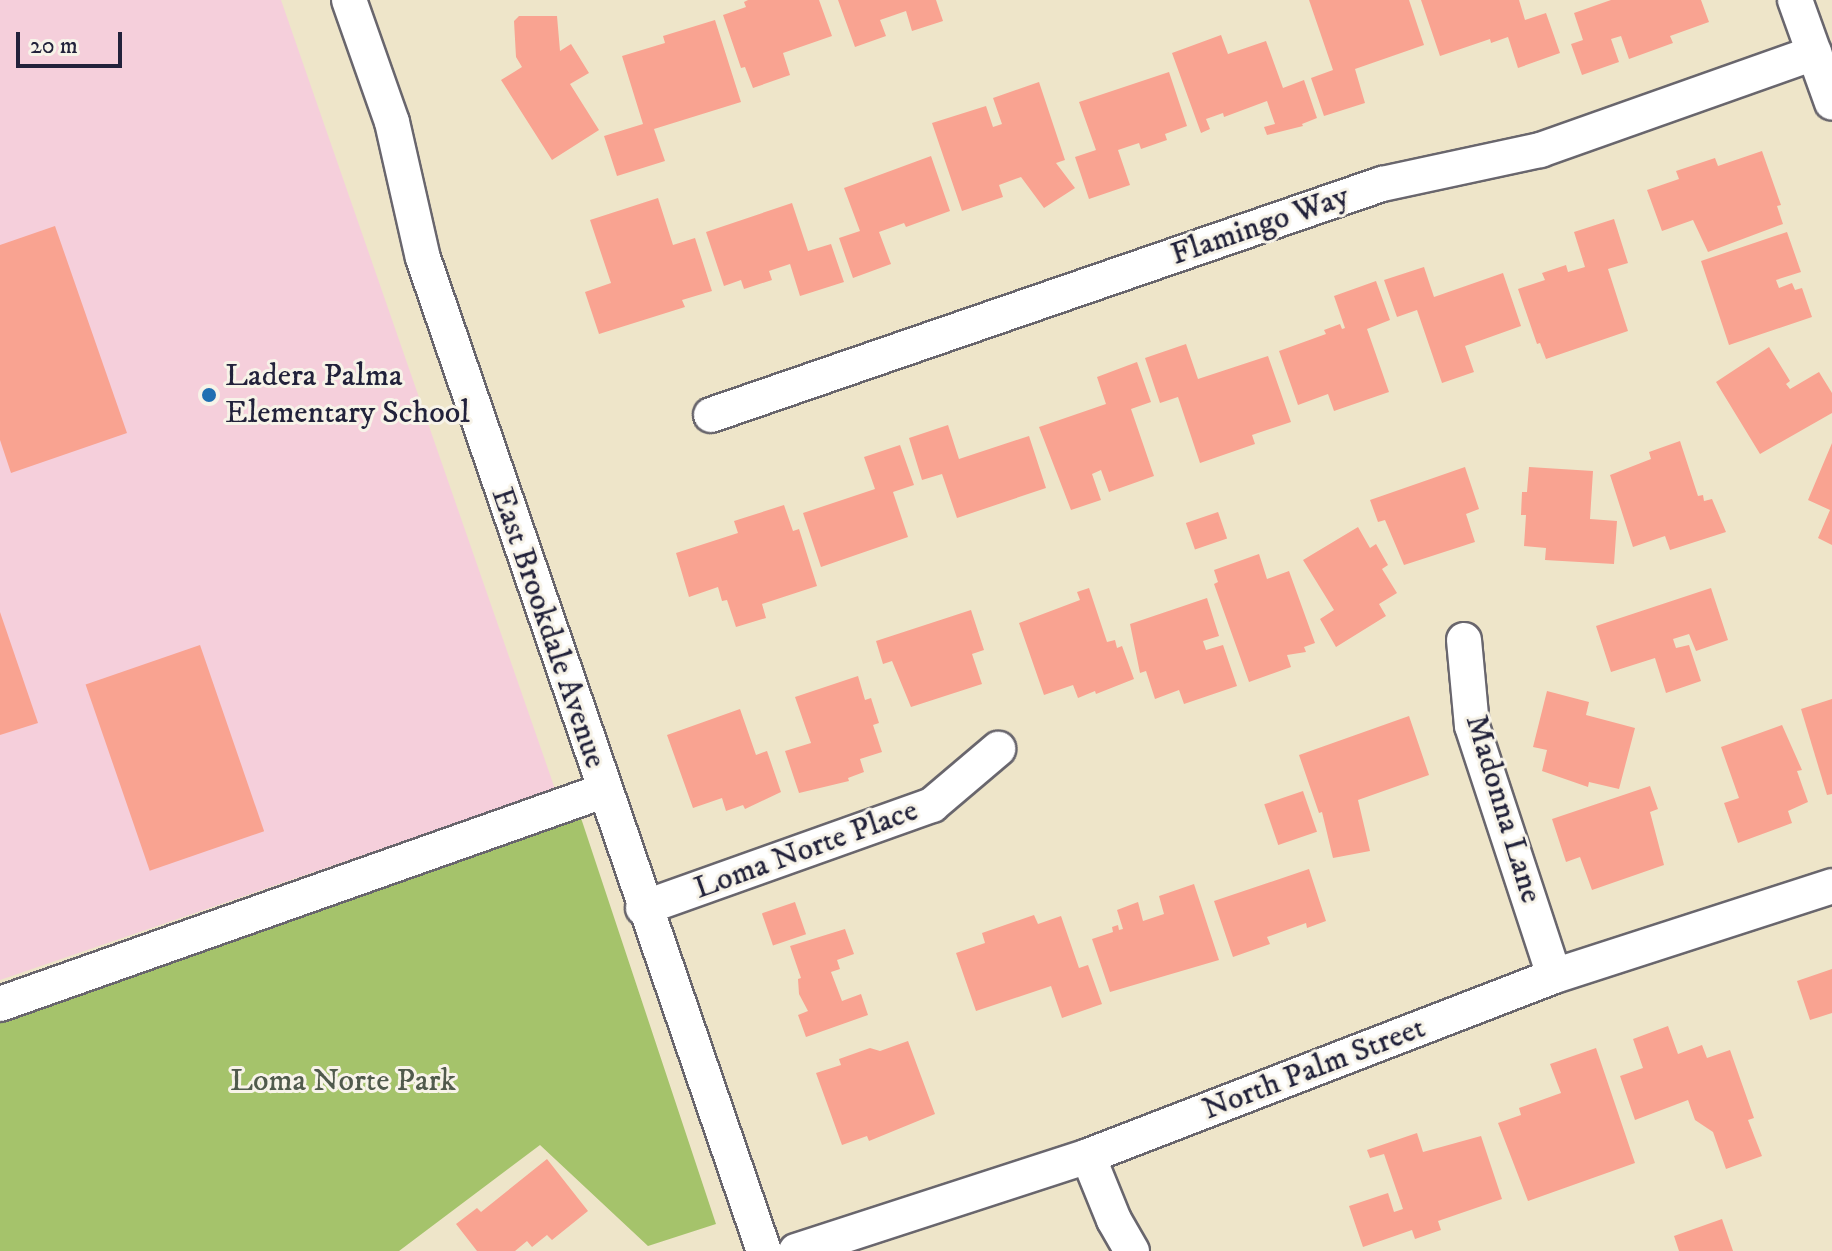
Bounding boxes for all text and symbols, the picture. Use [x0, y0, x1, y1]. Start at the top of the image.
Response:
scale bar [20, 16, 126, 66]
text: 20 m [30, 31, 78, 61]
street label: Flamingo Way [1166, 178, 1354, 274]
place label: Ladera Palma Elementary School [225, 358, 470, 433]
marker: Ladera Palma Elementary School [200, 386, 218, 404]
street label: East Brookdale Avenue [482, 483, 614, 773]
street label: Madonna Lane [1456, 710, 1550, 908]
street label: Loma Norte Place [689, 792, 923, 908]
street label: North Palm Street [1197, 1009, 1431, 1129]
park label: Loma Norte Park [230, 1062, 456, 1100]

